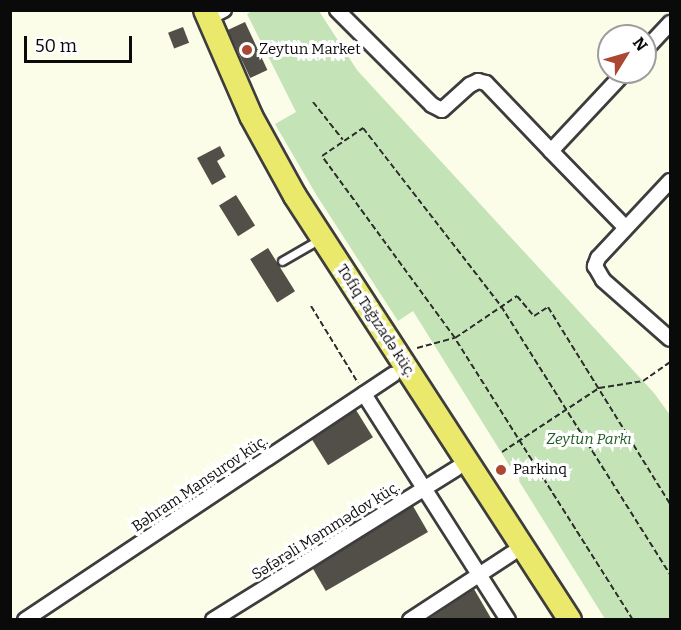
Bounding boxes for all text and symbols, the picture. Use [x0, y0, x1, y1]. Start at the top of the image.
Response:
scale bar [27, 24, 135, 62]
north arrow [597, 24, 657, 84]
text: N [629, 33, 651, 55]
text: 50 m [35, 35, 77, 57]
place label: Zeytun Market [259, 41, 361, 59]
marker: Zeytun Market [240, 43, 254, 57]
street label: Tofiq Tağızadə küç. [333, 261, 419, 381]
park label: Zeytun Parkı [546, 431, 632, 449]
street label: Bəhram Mansurov küç. [129, 432, 271, 536]
place label: Parkinq [513, 461, 567, 479]
marker: Parkinq [494, 463, 508, 477]
street label: Səfərəli Məmmədov küç. [249, 478, 403, 584]

